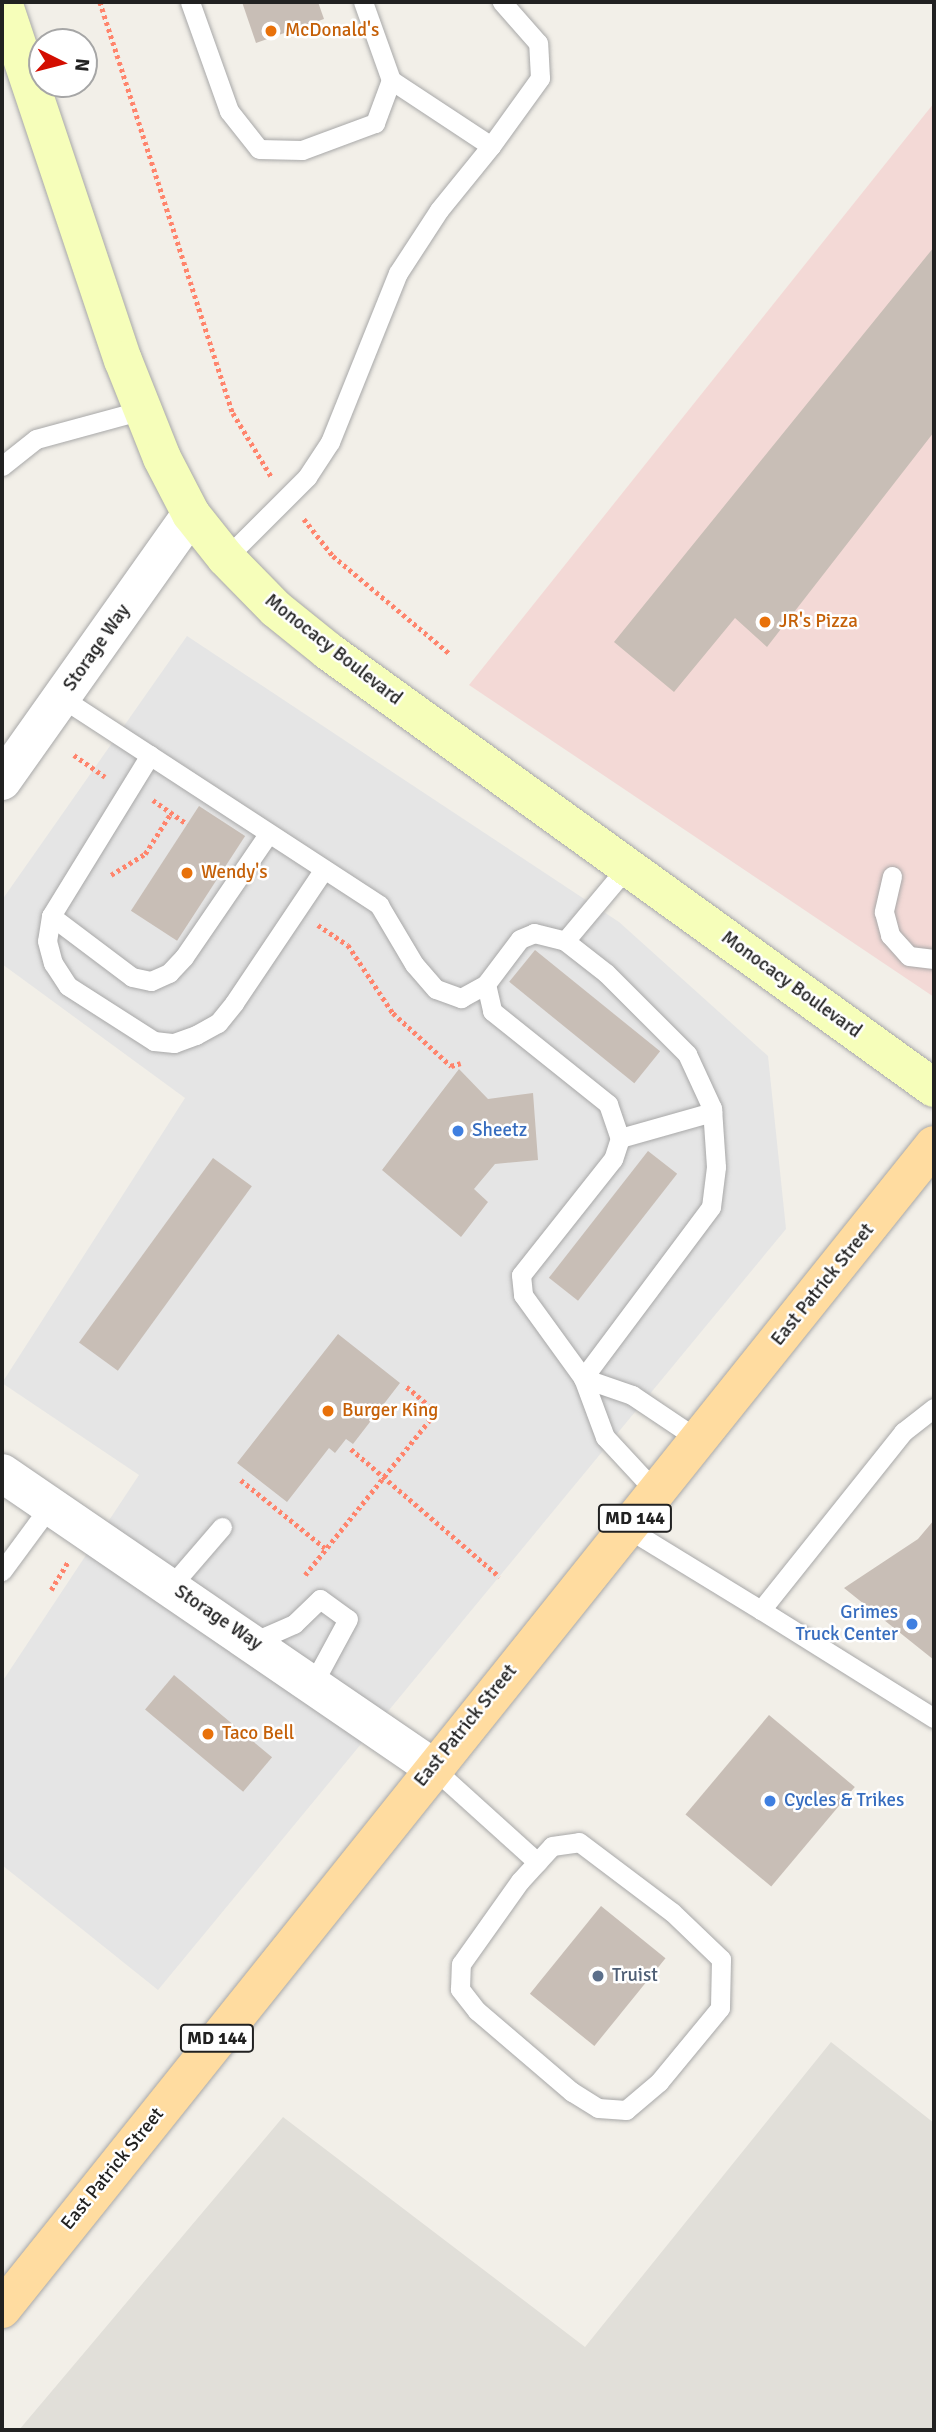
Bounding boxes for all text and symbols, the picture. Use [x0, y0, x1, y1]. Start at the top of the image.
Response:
place label: McDonald's [285, 20, 379, 42]
marker: McDonald's [263, 23, 279, 39]
north arrow [28, 28, 98, 98]
text: N [69, 57, 95, 73]
street label: Monocacy Boulevard [260, 589, 406, 711]
street label: Storage Way [59, 600, 135, 696]
place label: JR's Pizza [779, 611, 858, 633]
marker: JR's Pizza [757, 614, 773, 630]
place label: Wendy's [201, 862, 267, 884]
marker: Wendy's [179, 865, 195, 881]
street label: Monocacy Boulevard [717, 927, 865, 1043]
place label: Sheetz [472, 1120, 527, 1142]
marker: Sheetz [450, 1123, 466, 1139]
street label: East Patrick Street [767, 1219, 879, 1351]
place label: Burger King [342, 1400, 438, 1422]
marker: Burger King [320, 1403, 336, 1419]
road number: MD 144 [596, 1504, 674, 1532]
street label: Storage Way [170, 1580, 266, 1656]
place label: Grimes Truck Center [795, 1602, 898, 1646]
marker: Grimes Truck Center [904, 1616, 920, 1632]
street label: East Patrick Street [410, 1660, 522, 1792]
place label: Taco Bell [222, 1723, 294, 1745]
marker: Taco Bell [200, 1726, 216, 1742]
place label: Cycles & Trikes [784, 1790, 904, 1812]
marker: Cycles & Trikes [762, 1793, 778, 1809]
place label: Truist [612, 1965, 658, 1987]
marker: Truist [590, 1968, 606, 1984]
road number: MD 144 [178, 2024, 256, 2052]
street label: East Patrick Street [57, 2103, 169, 2235]

